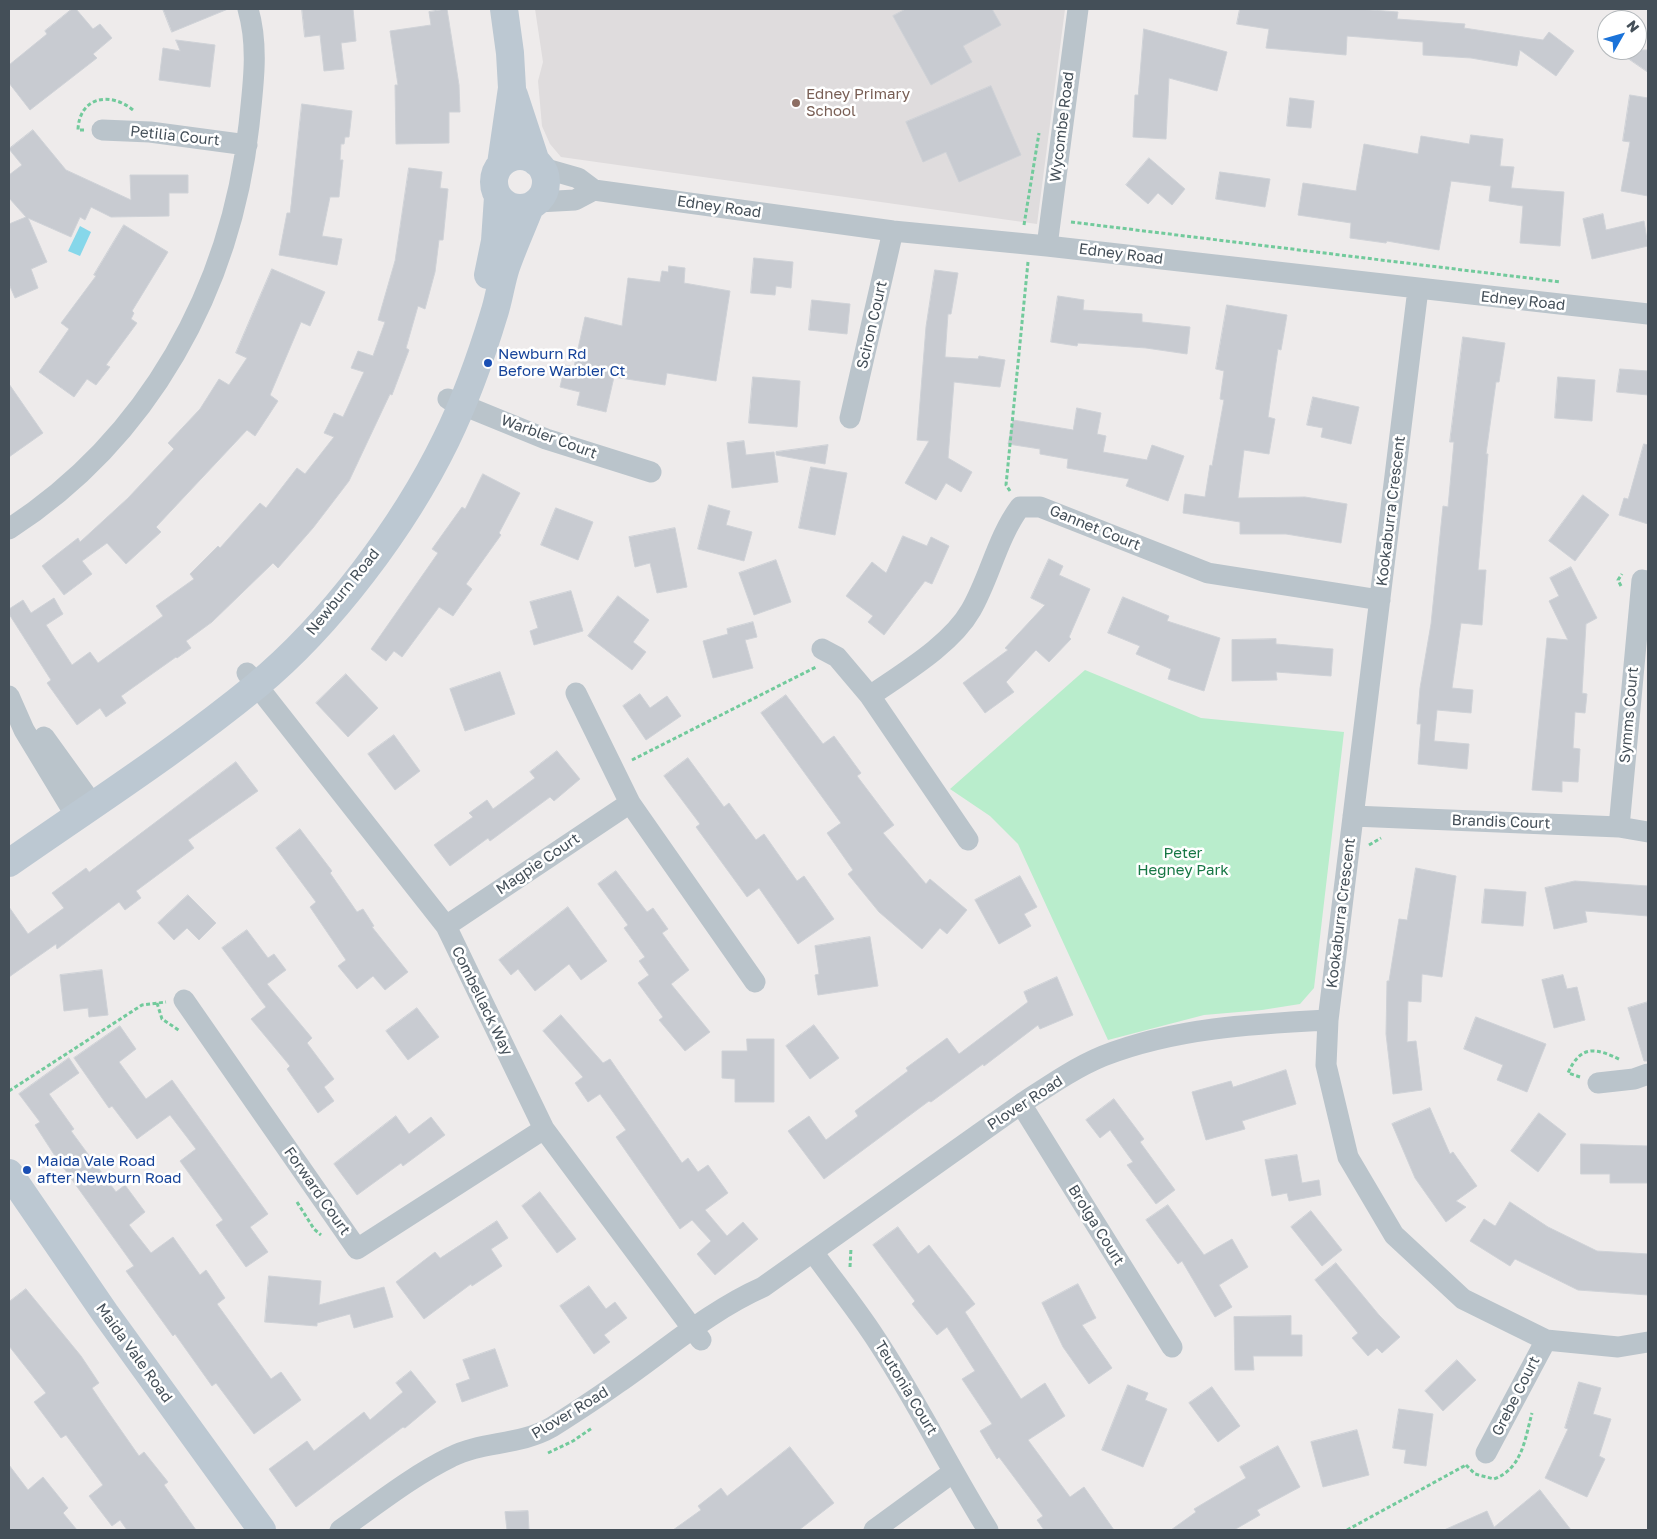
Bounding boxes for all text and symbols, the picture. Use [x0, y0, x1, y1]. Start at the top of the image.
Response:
north arrow [1597, 10, 1647, 60]
text: N [1623, 17, 1643, 35]
street label: Wycombe Road [1046, 71, 1078, 183]
place label: Edney Primary School [806, 85, 910, 120]
marker: Edney Primary School [790, 97, 802, 109]
street label: Petilia Court [129, 122, 221, 150]
street label: Edney Road [676, 192, 762, 222]
street label: Edney Road [1078, 240, 1164, 268]
street label: Sciron Court [853, 279, 891, 371]
street label: Edney Road [1480, 288, 1566, 314]
place label: Newburn Rd Before Warbler Ct [498, 345, 626, 380]
marker: Newburn Rd Before Warbler Ct [482, 357, 494, 369]
street label: Warbler Court [499, 411, 599, 463]
street label: Kookaburra Crescent [1373, 435, 1409, 587]
street label: Gannet Court [1047, 502, 1143, 554]
street label: Newburn Road [303, 545, 383, 639]
street label: Symms Court [1616, 666, 1642, 764]
street label: Brandis Court [1451, 811, 1551, 833]
street label: Magpie Court [493, 829, 583, 899]
street label: Kookaburra Crescent [1323, 837, 1359, 989]
park label: Peter Hegney Park [1137, 844, 1229, 879]
street label: Combellack Way [448, 943, 516, 1059]
street label: Plover Road [984, 1072, 1066, 1134]
street label: Forward Court [280, 1144, 354, 1238]
place label: Maida Vale Road after Newburn Road [37, 1152, 181, 1187]
marker: Maida Vale Road after Newburn Road [21, 1164, 33, 1176]
street label: Brolga Court [1064, 1182, 1128, 1268]
street label: Maida Vale Road [92, 1300, 176, 1406]
street label: Teutonia Court [871, 1338, 941, 1438]
street label: Grebe Court [1488, 1353, 1544, 1439]
street label: Plover Road [528, 1383, 612, 1443]

